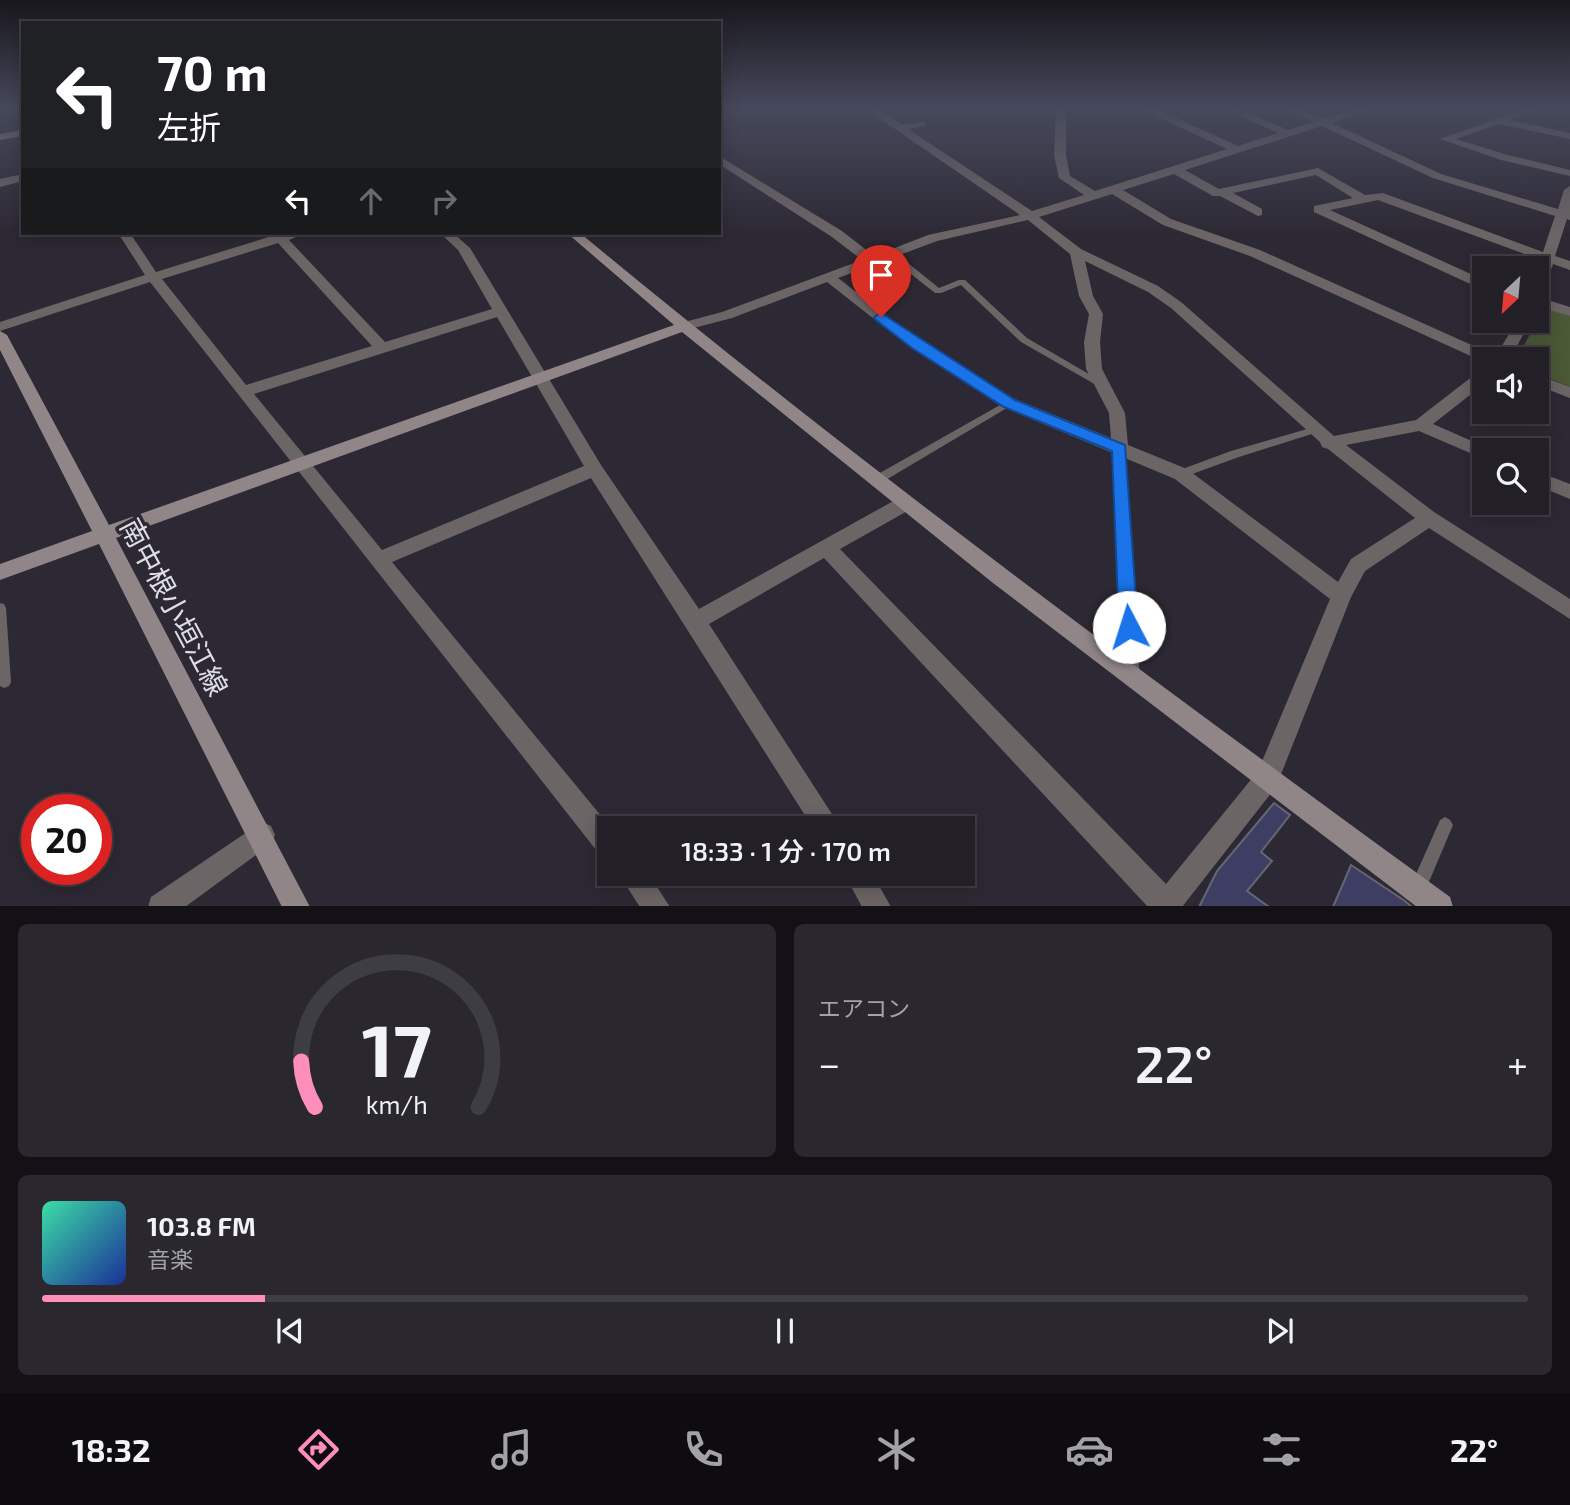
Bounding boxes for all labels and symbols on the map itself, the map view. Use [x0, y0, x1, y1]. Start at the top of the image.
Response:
pin [851, 245, 911, 317]
north arrow [1472, 256, 1549, 332]
street label: 南中根小垣江線 [114, 512, 236, 701]
position arrow [1092, 590, 1166, 664]
speed limit sign: 20 [21, 794, 112, 885]

